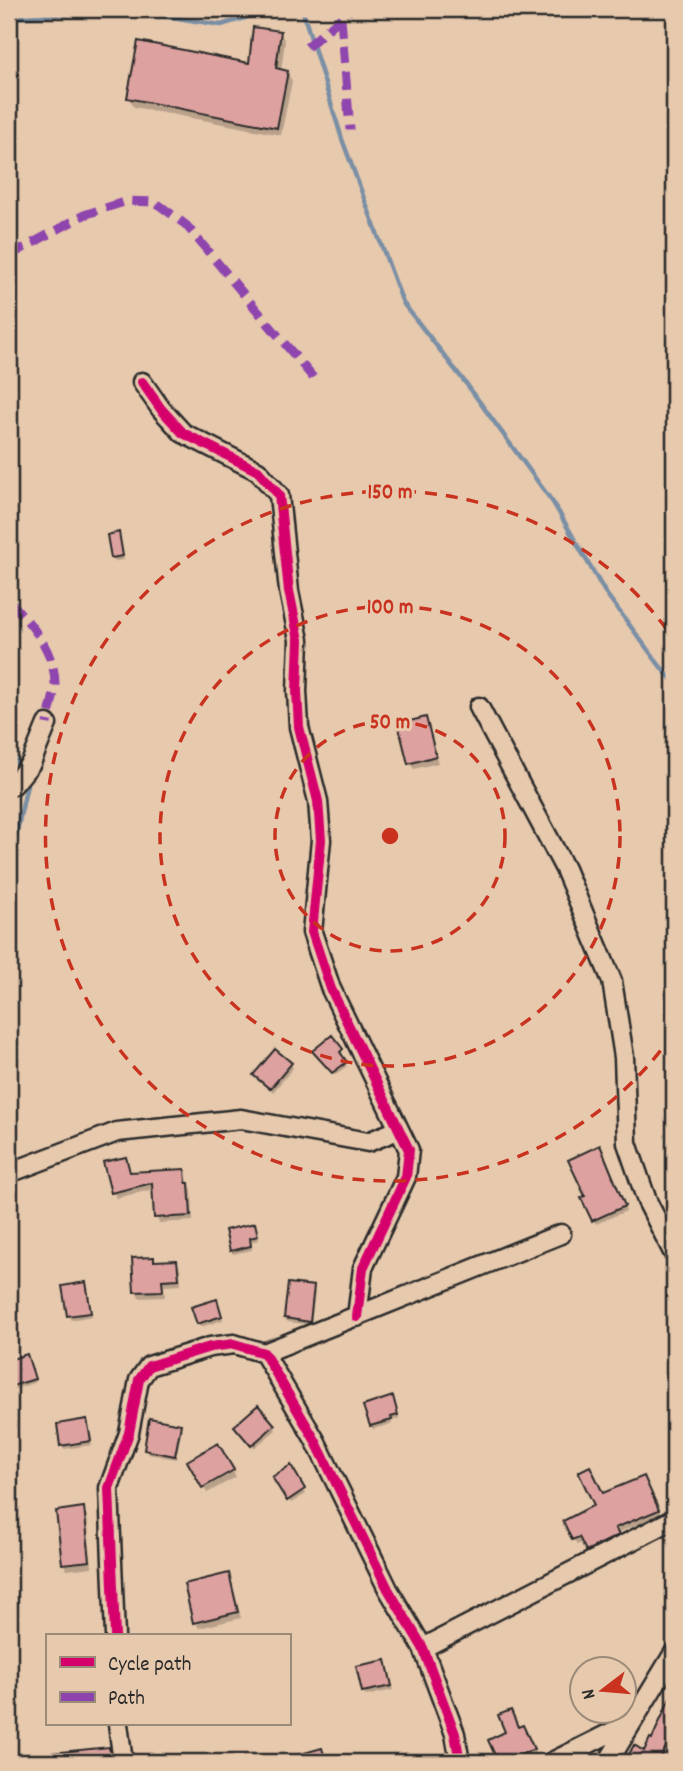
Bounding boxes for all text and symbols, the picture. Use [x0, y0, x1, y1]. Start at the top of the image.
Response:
text: 150 m [367, 479, 413, 509]
text: 100 m [367, 594, 413, 624]
text: 50 m [370, 709, 410, 739]
centre of rings [378, 824, 402, 848]
legend [46, 1634, 290, 1726]
text: Cycle path [108, 1651, 191, 1681]
north arrow [568, 1656, 638, 1726]
text: Path [108, 1685, 145, 1715]
text: N [576, 1685, 604, 1702]

